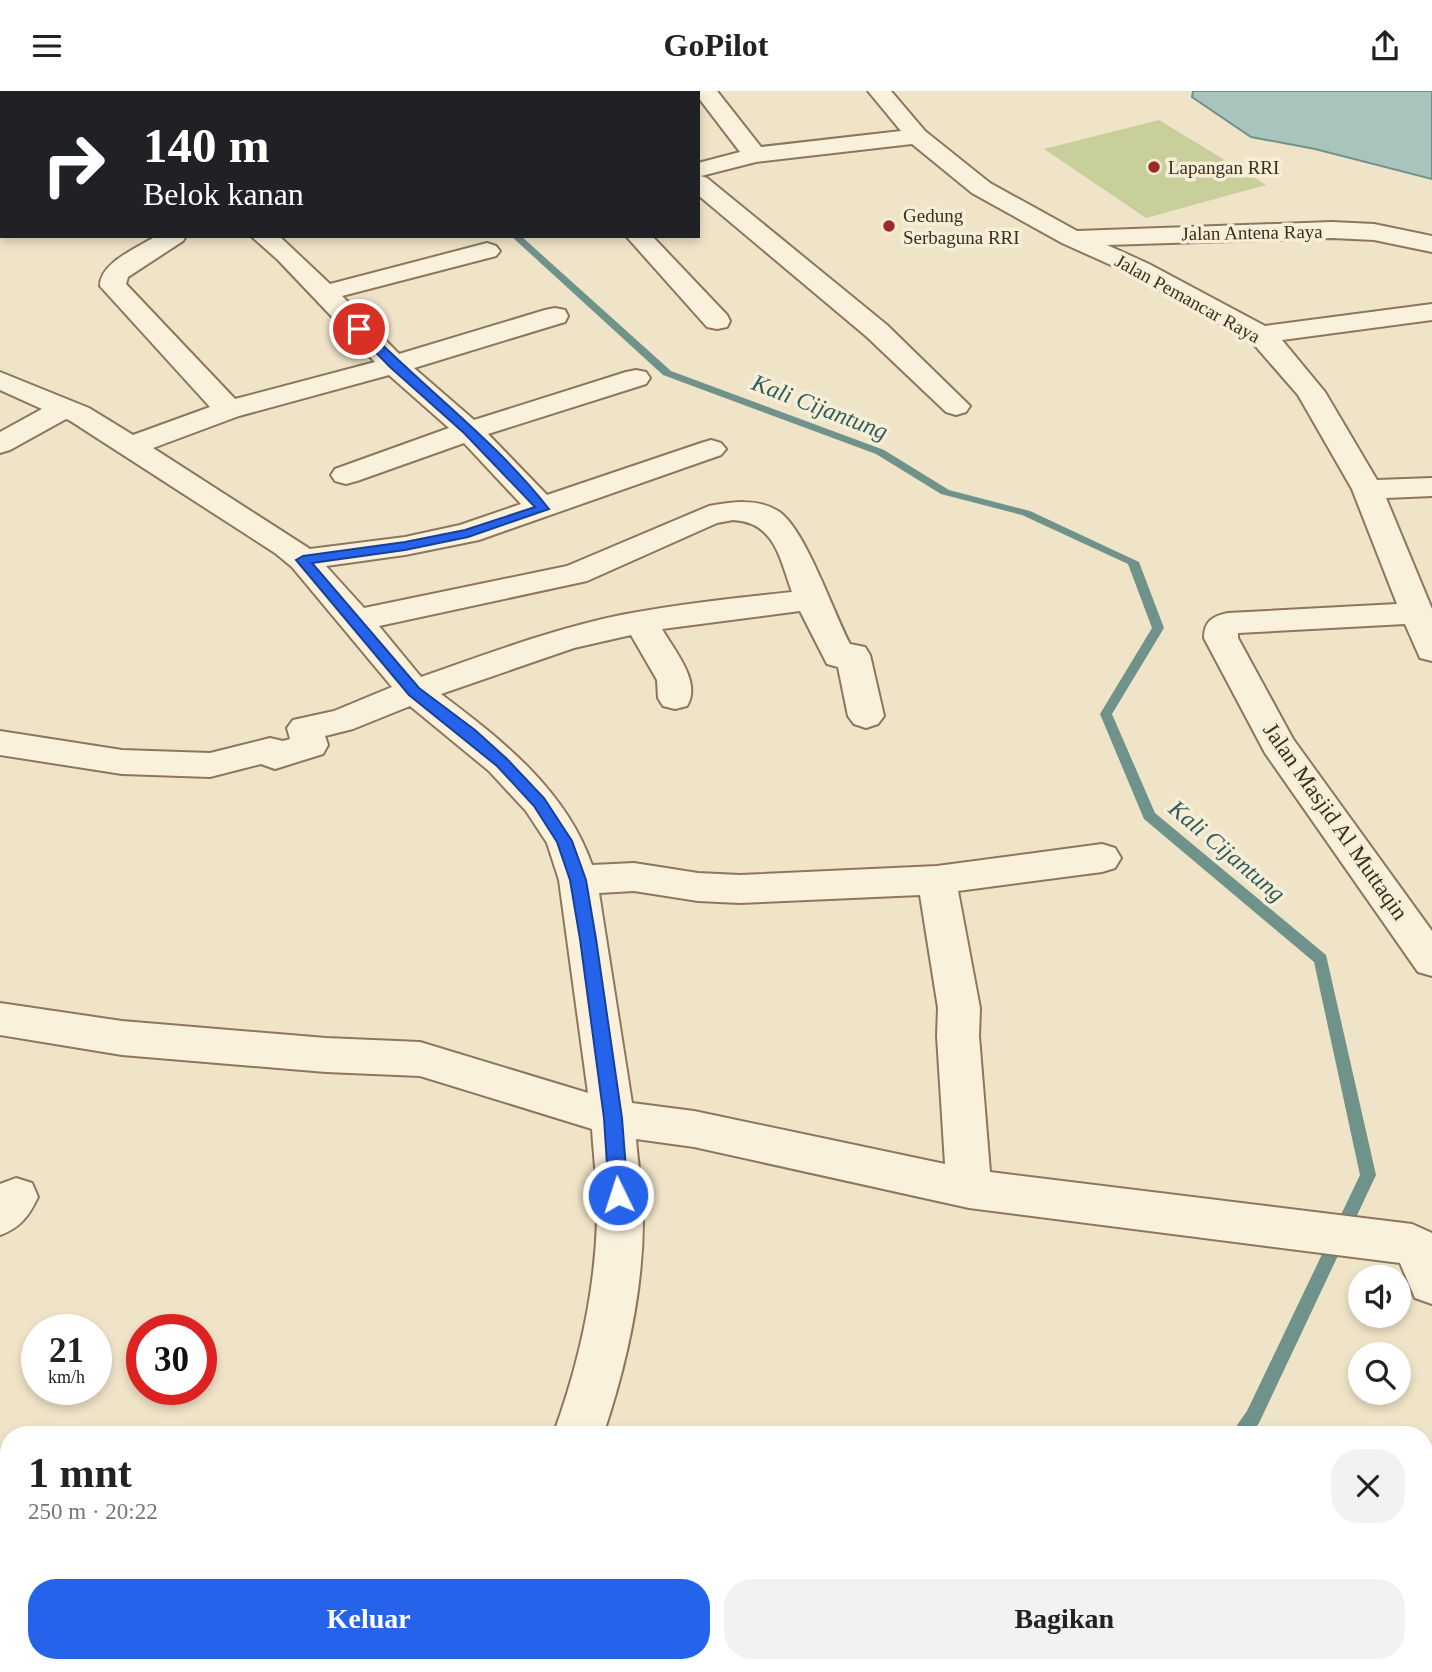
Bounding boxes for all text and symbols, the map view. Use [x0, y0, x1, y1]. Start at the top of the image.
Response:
icon: menu [28, 27, 66, 65]
text: GoPilot [664, 27, 768, 63]
icon: share [1366, 27, 1404, 65]
text: 140 m [143, 118, 270, 173]
icon: right [28, 119, 119, 210]
place label: Lapangan RRI [1168, 157, 1279, 178]
marker: Lapangan RRI [1146, 159, 1162, 175]
text: Belok kanan [143, 176, 304, 212]
place label: Gedung Serbaguna RRI [903, 205, 1020, 248]
marker: Gedung Serbaguna RRI [881, 218, 897, 234]
street label: Jalan Antena Raya [1181, 221, 1323, 244]
street label: Jalan Pemancar Raya [1112, 250, 1264, 347]
pin [329, 299, 389, 359]
icon: arrive [340, 310, 378, 348]
water label: Kali Cijantung [747, 369, 892, 445]
street label: Jalan Masjid Al Muttaqin [1258, 718, 1413, 925]
water label: Kali Cijantung [1163, 794, 1290, 907]
position arrow [581, 1158, 655, 1232]
map controls [1348, 1265, 1411, 1405]
button: sound [1348, 1265, 1411, 1328]
speed limit sign: 30 [126, 1314, 217, 1405]
text: 21 [49, 1331, 84, 1370]
button: search [1348, 1342, 1411, 1405]
text: km/h [48, 1367, 85, 1387]
button: close [1331, 1449, 1405, 1523]
text: 1 mnt [28, 1450, 132, 1496]
text: 250 m · 20:22 [28, 1499, 158, 1524]
button: Keluar [28, 1579, 710, 1659]
button: Bagikan [724, 1579, 1405, 1659]

